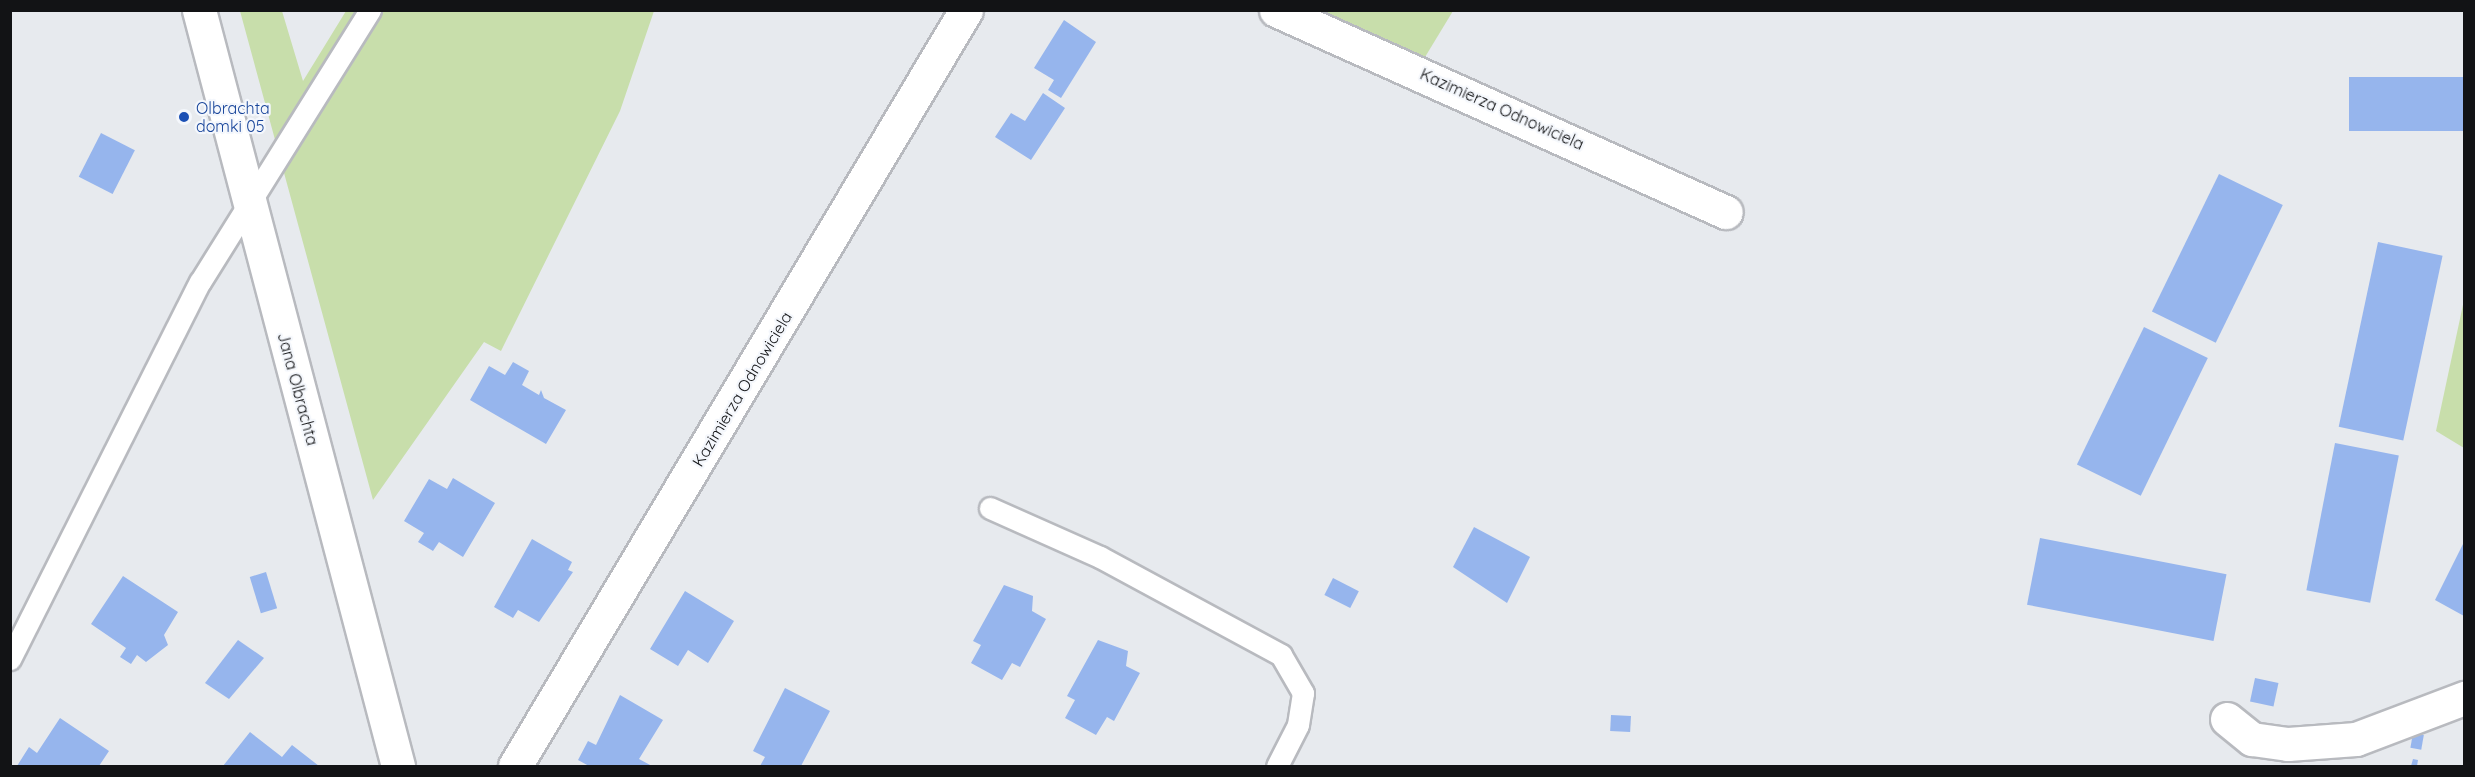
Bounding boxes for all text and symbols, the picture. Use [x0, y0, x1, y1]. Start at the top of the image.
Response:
street label: Kazimierza Odnowiciela [1417, 64, 1587, 154]
place label: Olbrachta domki 05 [196, 98, 270, 136]
marker: Olbrachta domki 05 [177, 110, 191, 124]
street label: Kazimierza Odnowiciela [688, 308, 796, 470]
street label: Jana Olbrachta [274, 331, 322, 447]

